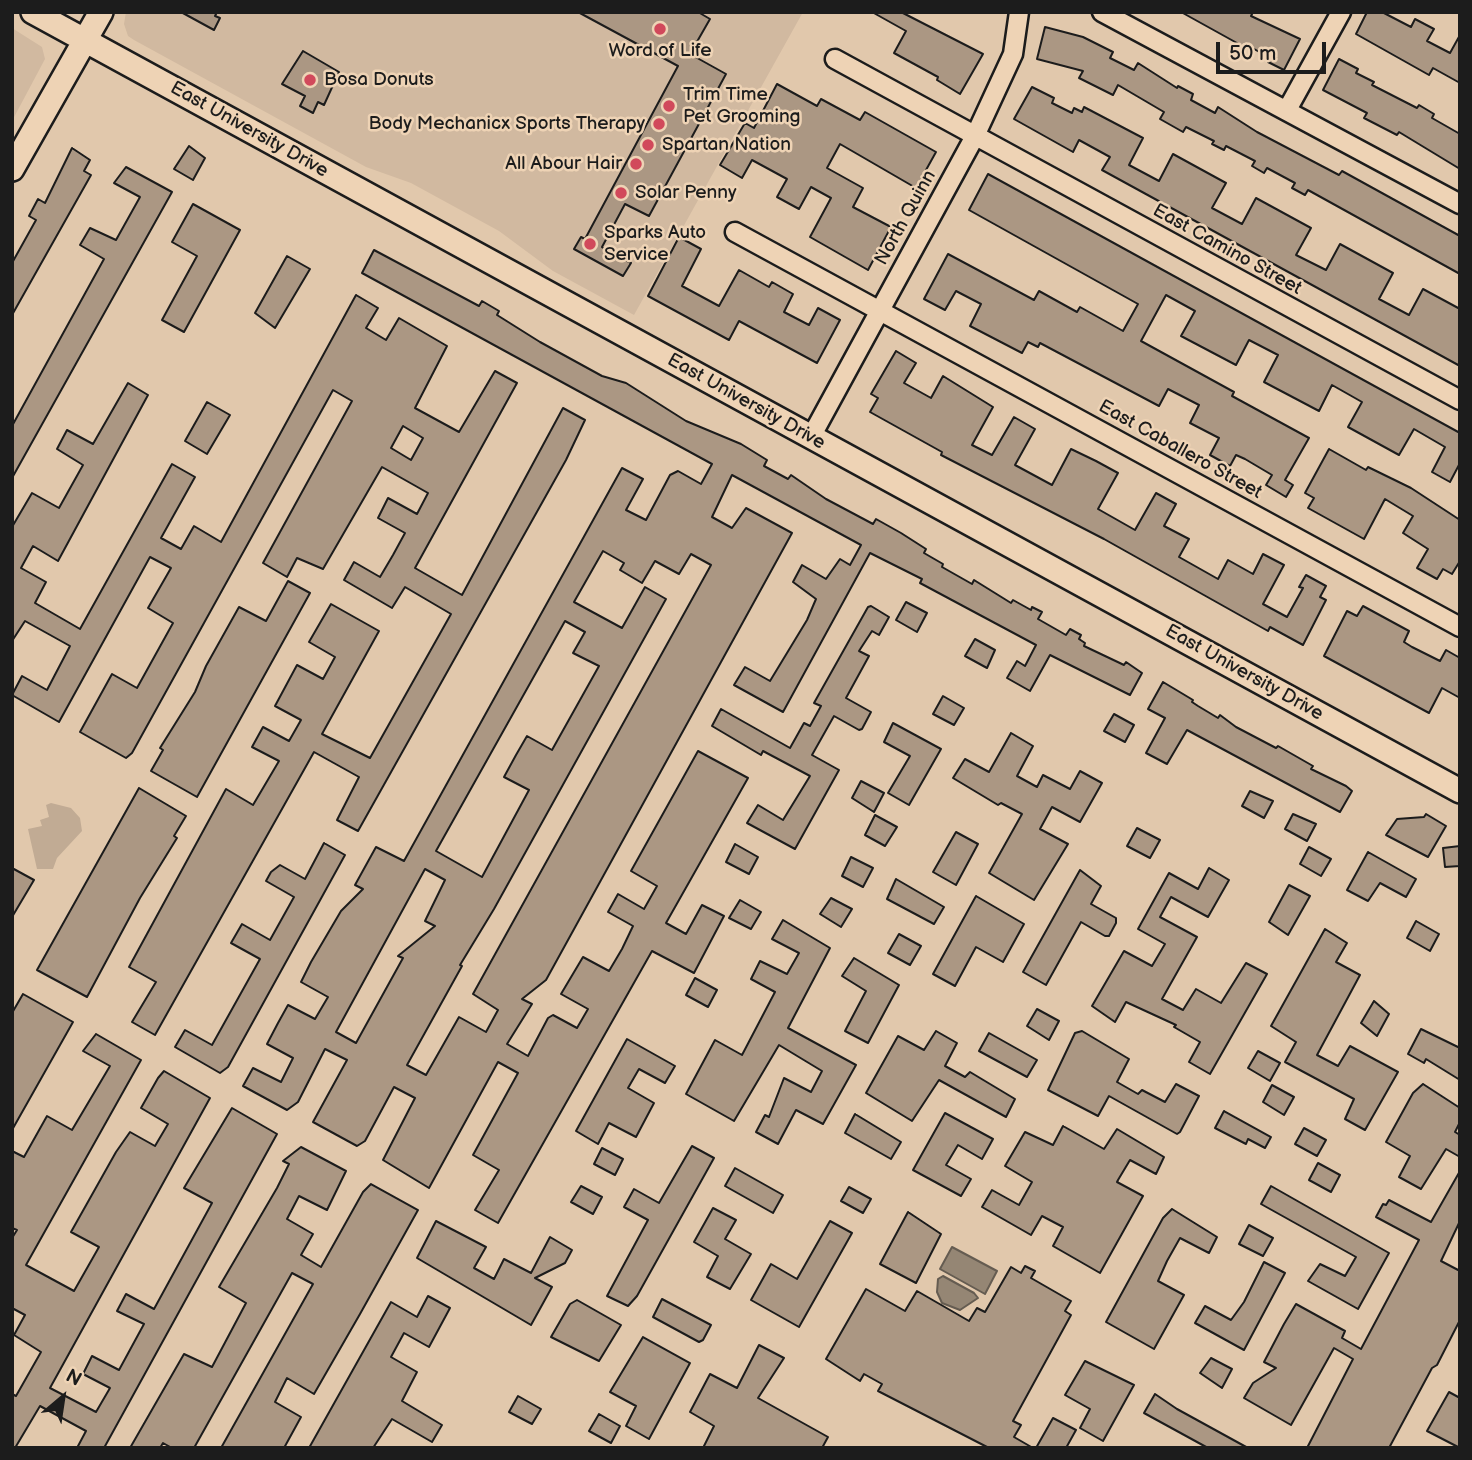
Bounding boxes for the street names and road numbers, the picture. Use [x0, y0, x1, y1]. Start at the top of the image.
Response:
street label: East University Drive [166, 77, 332, 183]
street label: North Quinn [871, 167, 941, 269]
street label: East Camino Street [1148, 200, 1306, 300]
street label: East University Drive [663, 349, 829, 455]
street label: East Caballero Street [1094, 396, 1266, 504]
street label: East University Drive [1161, 620, 1327, 726]

